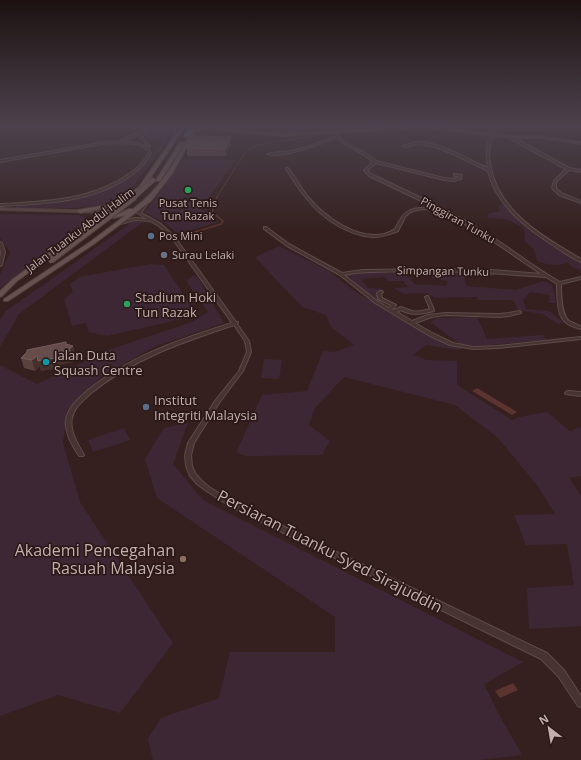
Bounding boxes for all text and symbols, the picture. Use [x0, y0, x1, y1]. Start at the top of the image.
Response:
street label: Jalan Tuanku Abdul Halim [22, 184, 137, 276]
marker: Pusat Tenis Tun Razak [183, 185, 193, 195]
street label: Pinggiran Tunku [418, 193, 498, 246]
place label: Pusat Tenis Tun Razak [159, 195, 217, 223]
place label: Pos Mini [159, 228, 203, 243]
marker: Pos Mini [146, 231, 156, 241]
place label: Surau Lelaki [172, 247, 234, 262]
marker: Surau Lelaki [159, 250, 169, 260]
street label: Simpangan Tunku [397, 262, 489, 279]
place label: Stadium Hoki Tun Razak [135, 288, 216, 321]
marker: Stadium Hoki Tun Razak [122, 299, 132, 309]
place label: Jalan Duta Squash Centre [52, 346, 143, 379]
marker: Jalan Duta Squash Centre [41, 357, 51, 367]
place label: Institut Integriti Malaysia [154, 391, 257, 424]
marker: Institut Integriti Malaysia [141, 402, 151, 412]
street label: Persiaran Tuanku Syed Sirajuddin [214, 484, 446, 618]
place label: Akademi Pencegahan Rasuah Malaysia [15, 539, 175, 579]
marker: Akademi Pencegahan Rasuah Malaysia [178, 554, 188, 564]
north arrow [529, 708, 569, 748]
text: N [536, 710, 551, 728]

